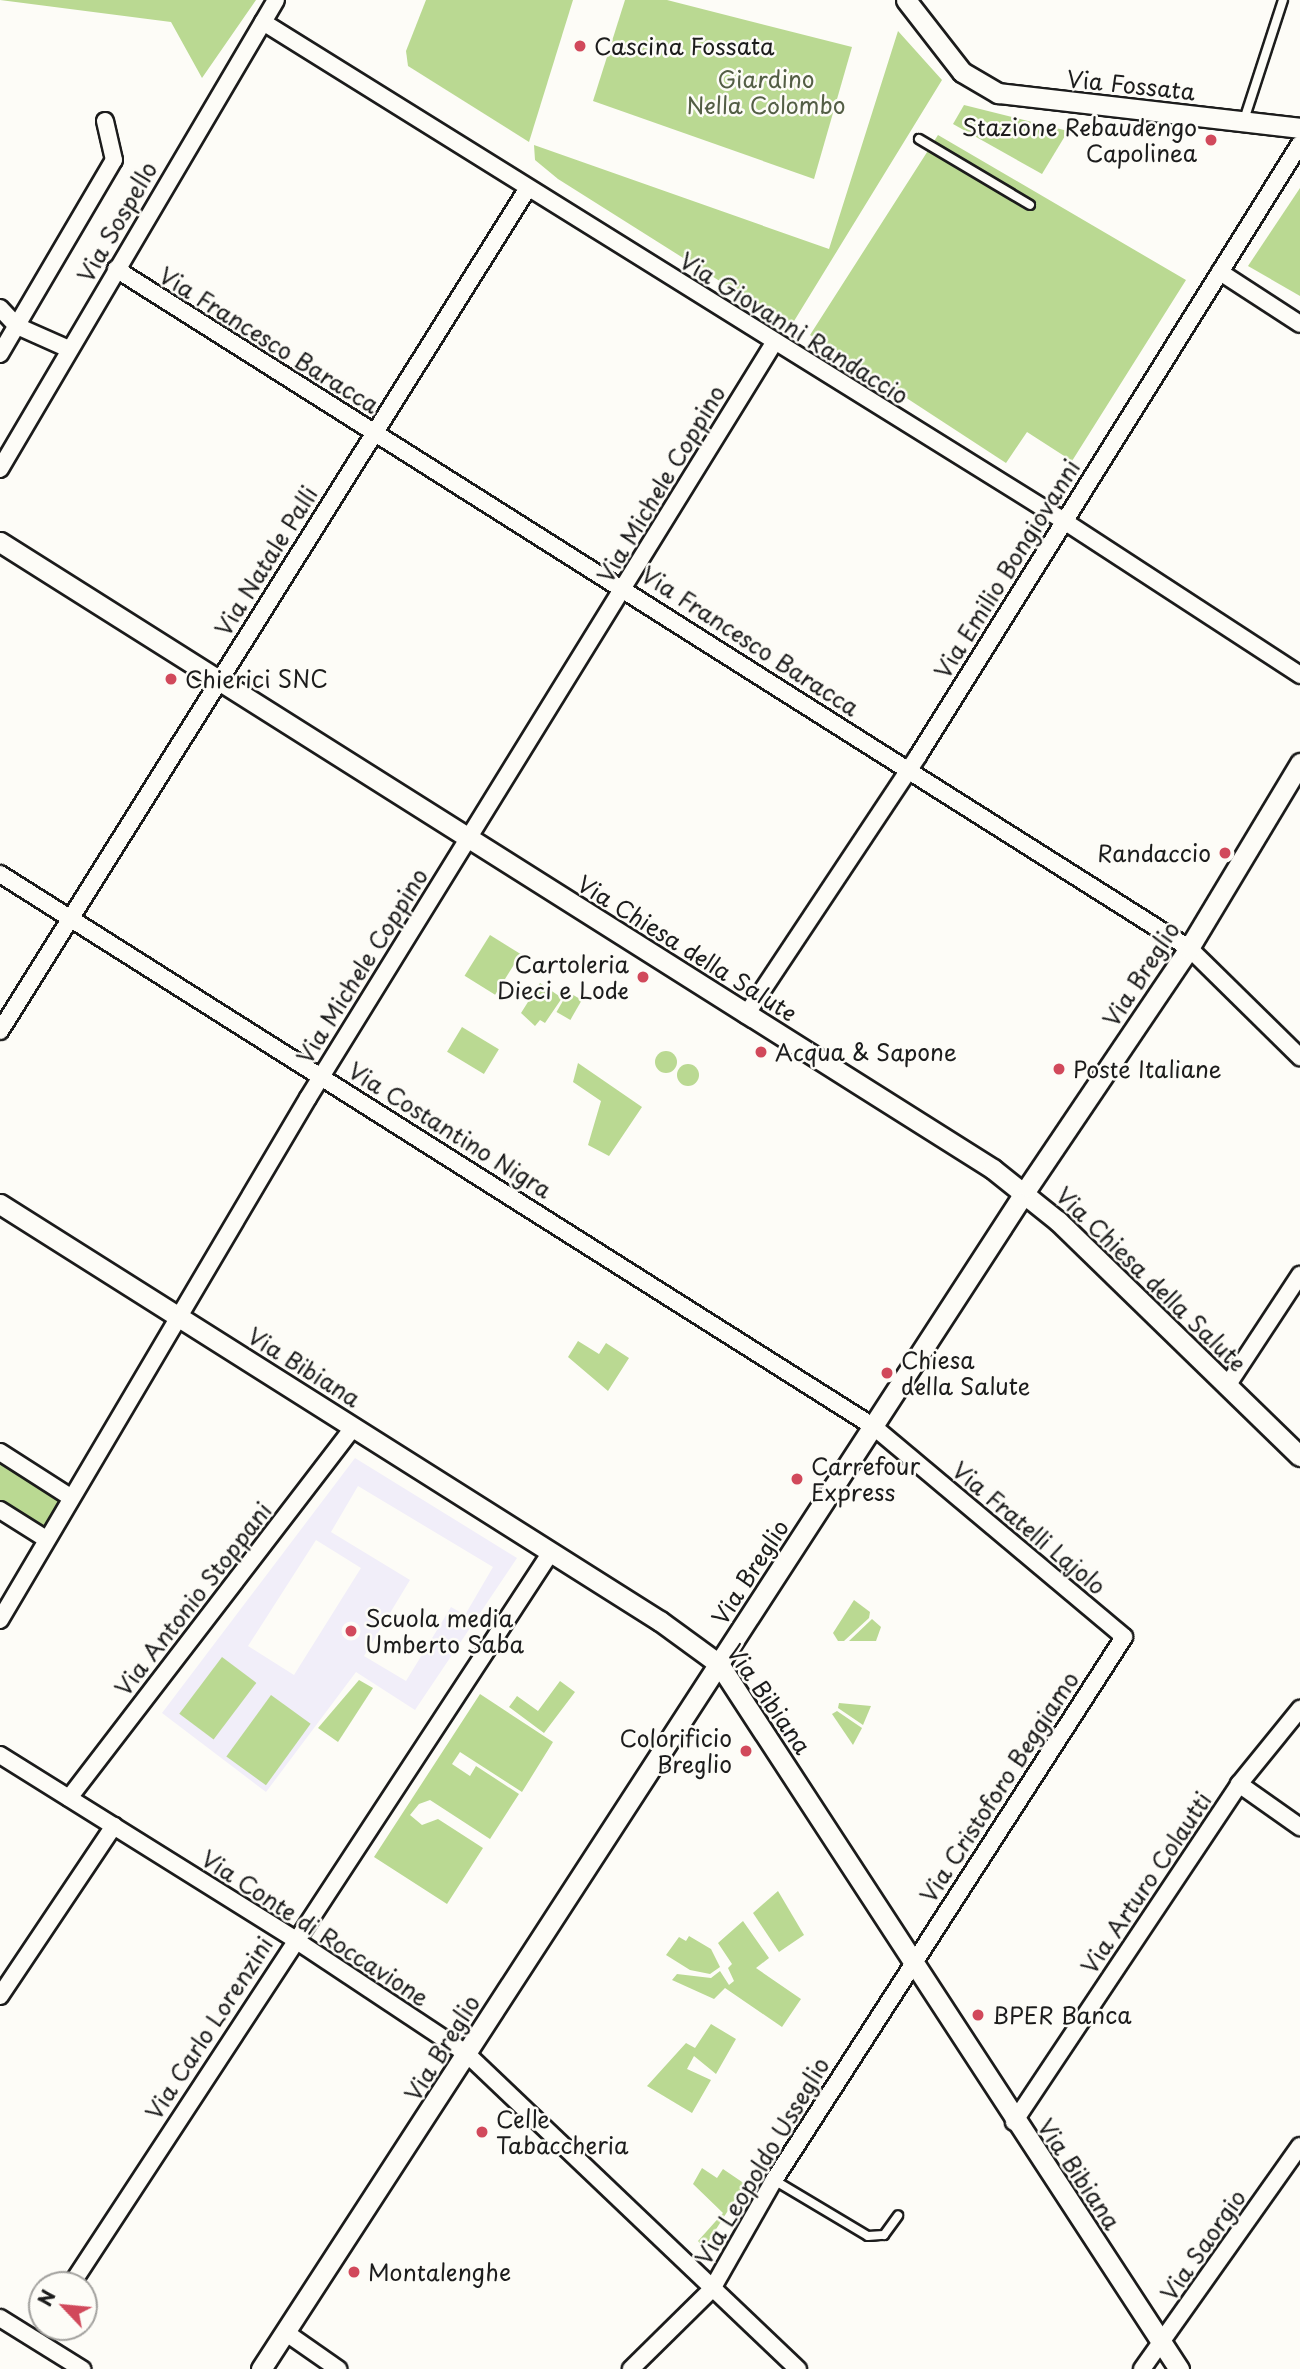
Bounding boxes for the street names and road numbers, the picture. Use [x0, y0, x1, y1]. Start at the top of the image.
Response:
street label: Via Fossata [1066, 65, 1196, 105]
street label: Via Sospello [71, 157, 163, 287]
street label: Via Giovanni Randaccio [674, 246, 914, 410]
street label: Via Francesco Baracca [154, 261, 384, 419]
street label: Via Michele Coppino [591, 380, 731, 588]
street label: Via Emilio Bongiovanni [928, 454, 1086, 684]
street label: Via Natale Palli [208, 480, 324, 642]
street label: Via Francesco Baracca [636, 560, 864, 722]
street label: Via Michele Coppino [291, 863, 433, 1069]
street label: Via Chiesa della Salute [572, 869, 802, 1027]
street label: Via Breglio [1097, 917, 1185, 1031]
street label: Via Costantino Nigra [343, 1056, 557, 1204]
street label: Via Chiesa della Salute [1050, 1181, 1252, 1377]
street label: Via Bibiana [243, 1322, 365, 1412]
street label: Via Fratelli Lajolo [947, 1456, 1111, 1600]
street label: Via Antonio Stoppani [109, 1497, 277, 1701]
street label: Via Breglio [706, 1515, 794, 1629]
street label: Via Bibiana [721, 1639, 817, 1759]
street label: Via Cristoforo Beggiamo [914, 1667, 1084, 1907]
street label: Via Arturo Colautti [1075, 1787, 1217, 1979]
street label: Via Conte di Roccavione [195, 1844, 435, 2012]
street label: Via Carlo Lorenzini [139, 1931, 279, 2125]
street label: Via Breglio [399, 1990, 485, 2106]
street label: Via Leopoldo Usseglio [689, 2052, 835, 2270]
street label: Via Bibiana [1032, 2114, 1126, 2234]
street label: Via Saorgio [1155, 2185, 1251, 2305]

